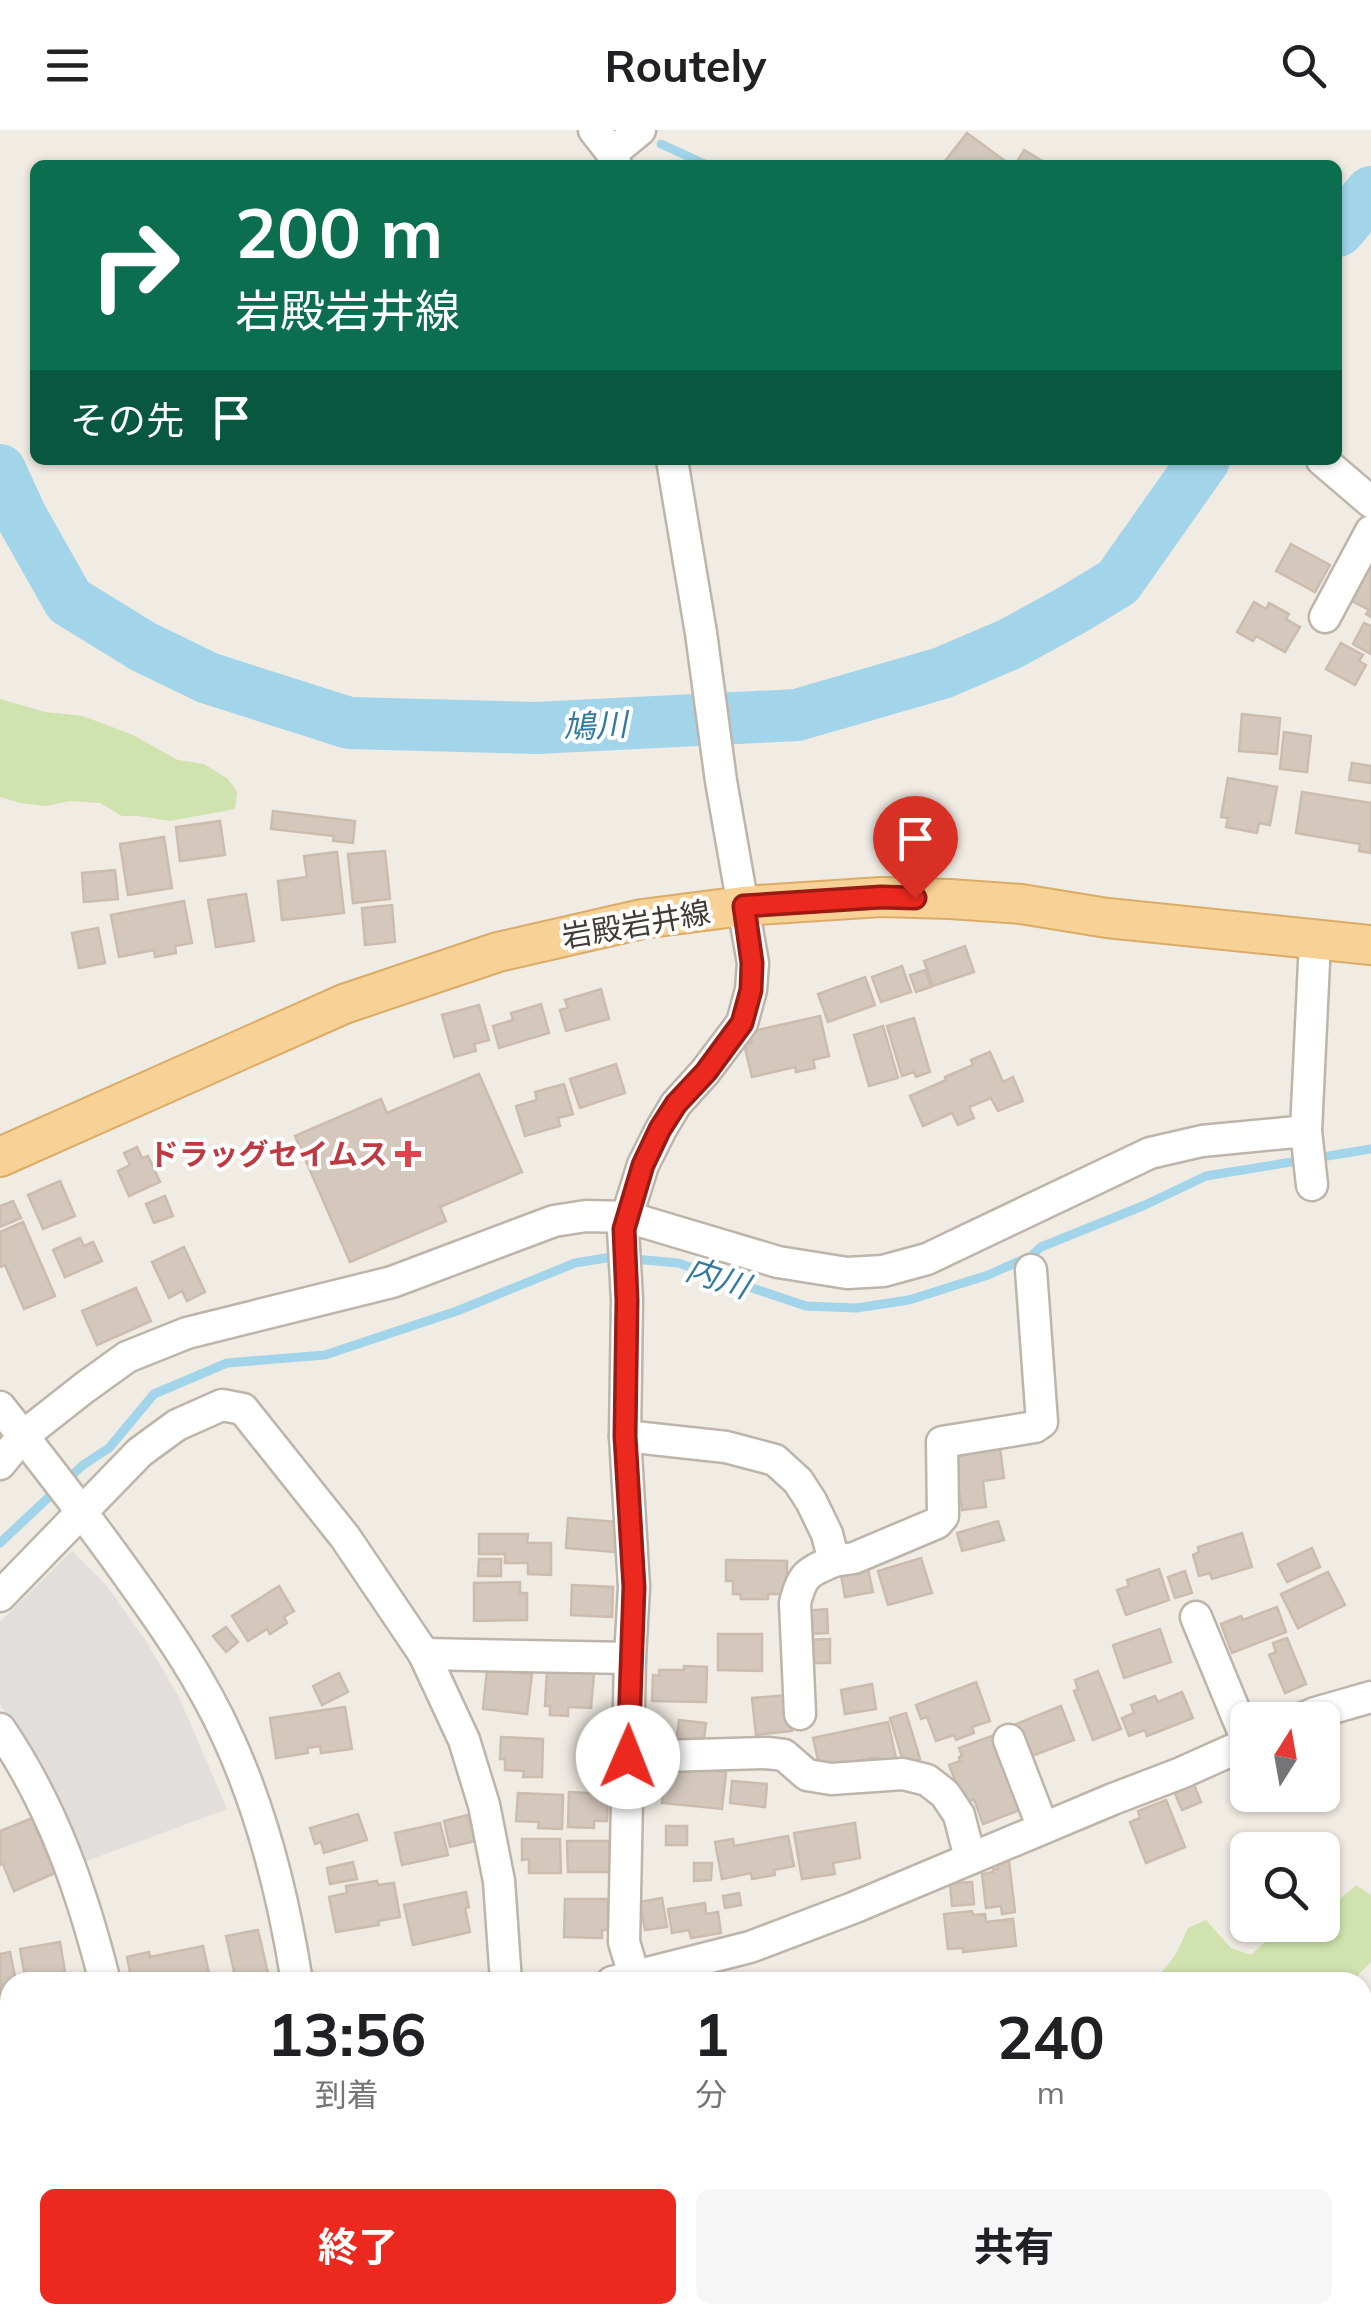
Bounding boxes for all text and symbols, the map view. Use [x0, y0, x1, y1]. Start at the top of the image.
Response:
text: Routely [604, 37, 767, 93]
icon: menu [40, 38, 95, 93]
icon: search [1276, 38, 1331, 93]
text: 200 m [235, 188, 443, 276]
icon: right [70, 200, 200, 330]
text: 岩殿岩井線 [235, 282, 460, 338]
icon: arrive [204, 390, 259, 445]
text: その先 [70, 396, 184, 444]
water label: 鳩川 [562, 703, 631, 747]
pin [873, 796, 958, 899]
icon: arrive [888, 811, 943, 866]
street label: 岩殿岩井線 [559, 892, 713, 956]
place label: ドラッグセイムス [149, 1135, 388, 1173]
marker: ドラッグセイムス [397, 1143, 419, 1165]
water label: 内川 [681, 1248, 757, 1307]
north arrow [1230, 1702, 1340, 1812]
map controls [1230, 1702, 1340, 1942]
position arrow [576, 1705, 680, 1809]
button: search [1230, 1832, 1340, 1942]
text: 13:56 [267, 1996, 426, 2071]
text: 1 [693, 1996, 729, 2071]
text: 240 [997, 1999, 1105, 2074]
text: m [1037, 2072, 1065, 2112]
text: 到着 [315, 2074, 379, 2114]
text: 分 [695, 2074, 727, 2114]
button: 終了 [40, 2189, 676, 2304]
button: 共有 [696, 2189, 1332, 2304]

